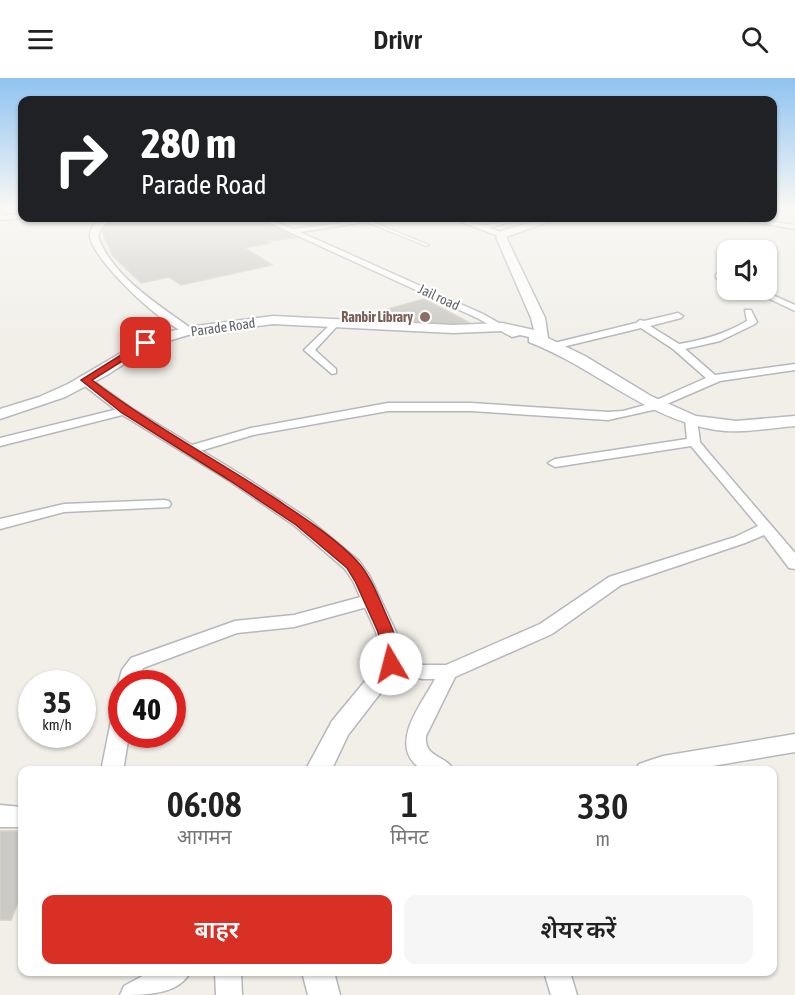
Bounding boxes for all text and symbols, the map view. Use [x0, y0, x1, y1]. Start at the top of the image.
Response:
icon: menu [24, 23, 57, 56]
icon: search [738, 23, 771, 56]
text: Drivr [373, 24, 422, 55]
text: 280 m [141, 119, 236, 167]
icon: right [42, 120, 120, 198]
text: Parade Road [141, 169, 267, 200]
map controls [717, 240, 777, 300]
button: sound [717, 240, 777, 300]
street label: Jail road [416, 281, 462, 313]
place label: Ranbir Library [341, 309, 413, 325]
marker: Ranbir Library [418, 310, 432, 324]
street label: Parade Road [190, 315, 256, 339]
pin [120, 317, 171, 368]
icon: arrive [129, 326, 162, 359]
position arrow [359, 632, 423, 696]
speed limit sign: 40 [108, 670, 186, 748]
text: 35 [43, 685, 71, 719]
text: km/h [42, 716, 72, 733]
text: 06:08 [167, 783, 242, 825]
text: 1 [401, 783, 418, 825]
text: 330 [577, 785, 628, 827]
text: आगमन [177, 825, 232, 848]
text: मिनट [390, 825, 429, 848]
text: m [596, 827, 610, 850]
button: बाहर [42, 895, 392, 964]
button: शेयर करें [404, 895, 753, 964]

